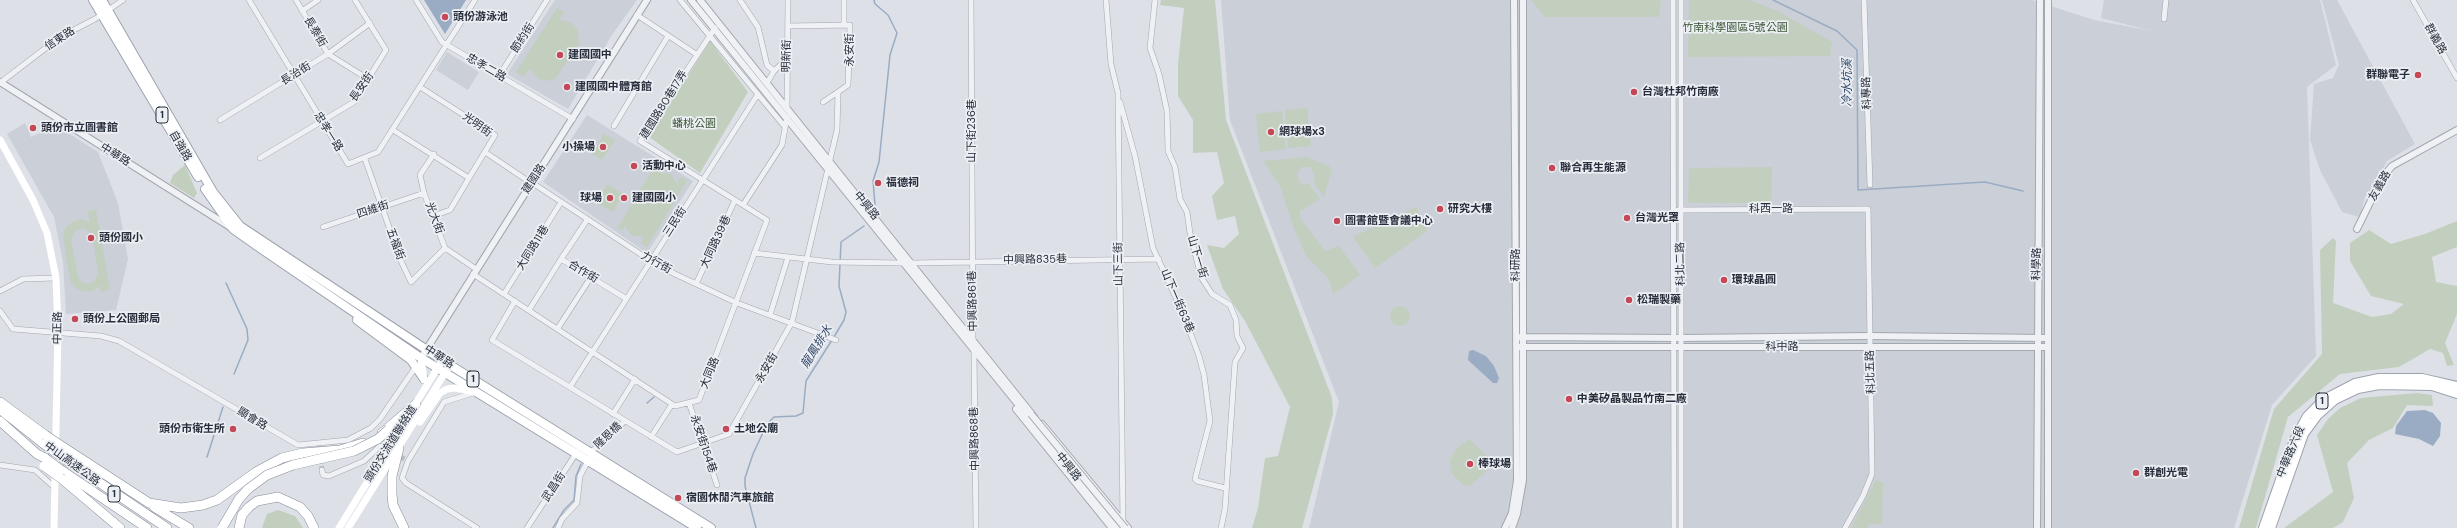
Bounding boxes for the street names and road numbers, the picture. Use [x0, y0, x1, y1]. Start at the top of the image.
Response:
street label: 長泰街 [301, 14, 329, 50]
street label: 節約街 [508, 21, 538, 55]
street label: 群義路 [2421, 21, 2449, 57]
street label: 信東路 [43, 24, 77, 54]
street label: 永安街 [843, 34, 857, 66]
street label: 明新街 [780, 39, 794, 73]
street label: 忠孝二路 [464, 51, 508, 85]
street label: 長治街 [279, 60, 313, 88]
street label: 建國路80巷17弄 [638, 68, 690, 142]
street label: 長安街 [347, 70, 377, 104]
street label: 科專路 [1860, 76, 1874, 110]
street label: 山下街236巷 [965, 99, 979, 163]
road number: 1 [156, 107, 168, 123]
street label: 忠孝一路 [311, 110, 345, 154]
street label: 光明街 [460, 110, 494, 140]
street label: 自強路 [166, 128, 194, 164]
street label: 中華路 [98, 141, 132, 169]
street label: 建國路 [519, 162, 549, 196]
street label: 友義路 [2366, 168, 2394, 204]
street label: 中興路 [850, 189, 882, 223]
street label: 四維街 [355, 198, 391, 222]
street label: 光大街 [422, 200, 446, 236]
street label: 科西一路 [1749, 202, 1793, 216]
street label: 三民街 [660, 205, 690, 239]
street label: 大同路39巷 [698, 213, 734, 271]
street label: 大同路11巷 [514, 223, 552, 273]
street label: 五福街 [383, 226, 407, 262]
street label: 山下一街 [1184, 234, 1210, 280]
street label: 山下三街 [1112, 242, 1126, 286]
street label: 科北二路 [1674, 242, 1688, 286]
street label: 科學路 [2030, 247, 2044, 281]
street label: 力行街 [638, 249, 674, 277]
street label: 科研路 [1509, 249, 1523, 281]
street label: 中興路835巷 [1003, 253, 1067, 267]
street label: 合作街 [565, 258, 601, 286]
street label: 山下一街63巷 [1158, 267, 1196, 335]
street label: 中興路861巷 [966, 270, 980, 332]
street label: 中正路 [51, 311, 65, 345]
street label: 科中路 [1766, 340, 1798, 354]
street label: 中華路 [422, 342, 456, 372]
street label: 永安街 [753, 350, 781, 386]
street label: 科北五路 [1864, 350, 1878, 394]
street label: 大同路 [698, 355, 722, 391]
road number: 1 [467, 371, 479, 387]
road number: 1 [2316, 393, 2328, 409]
street label: 頭份交流道聯絡道 [362, 403, 420, 485]
street label: 顯會路 [234, 405, 270, 433]
street label: 中興路868巷 [968, 407, 982, 471]
street label: 永安街154巷 [687, 413, 719, 475]
street label: 隆恩橋 [591, 420, 625, 452]
street label: 中華路六段 [2274, 424, 2308, 480]
street label: 中山高速公路 [41, 439, 103, 489]
street label: 中興路 [1052, 450, 1084, 484]
street label: 武昌街 [539, 470, 569, 504]
road number: 1 [108, 486, 120, 502]

